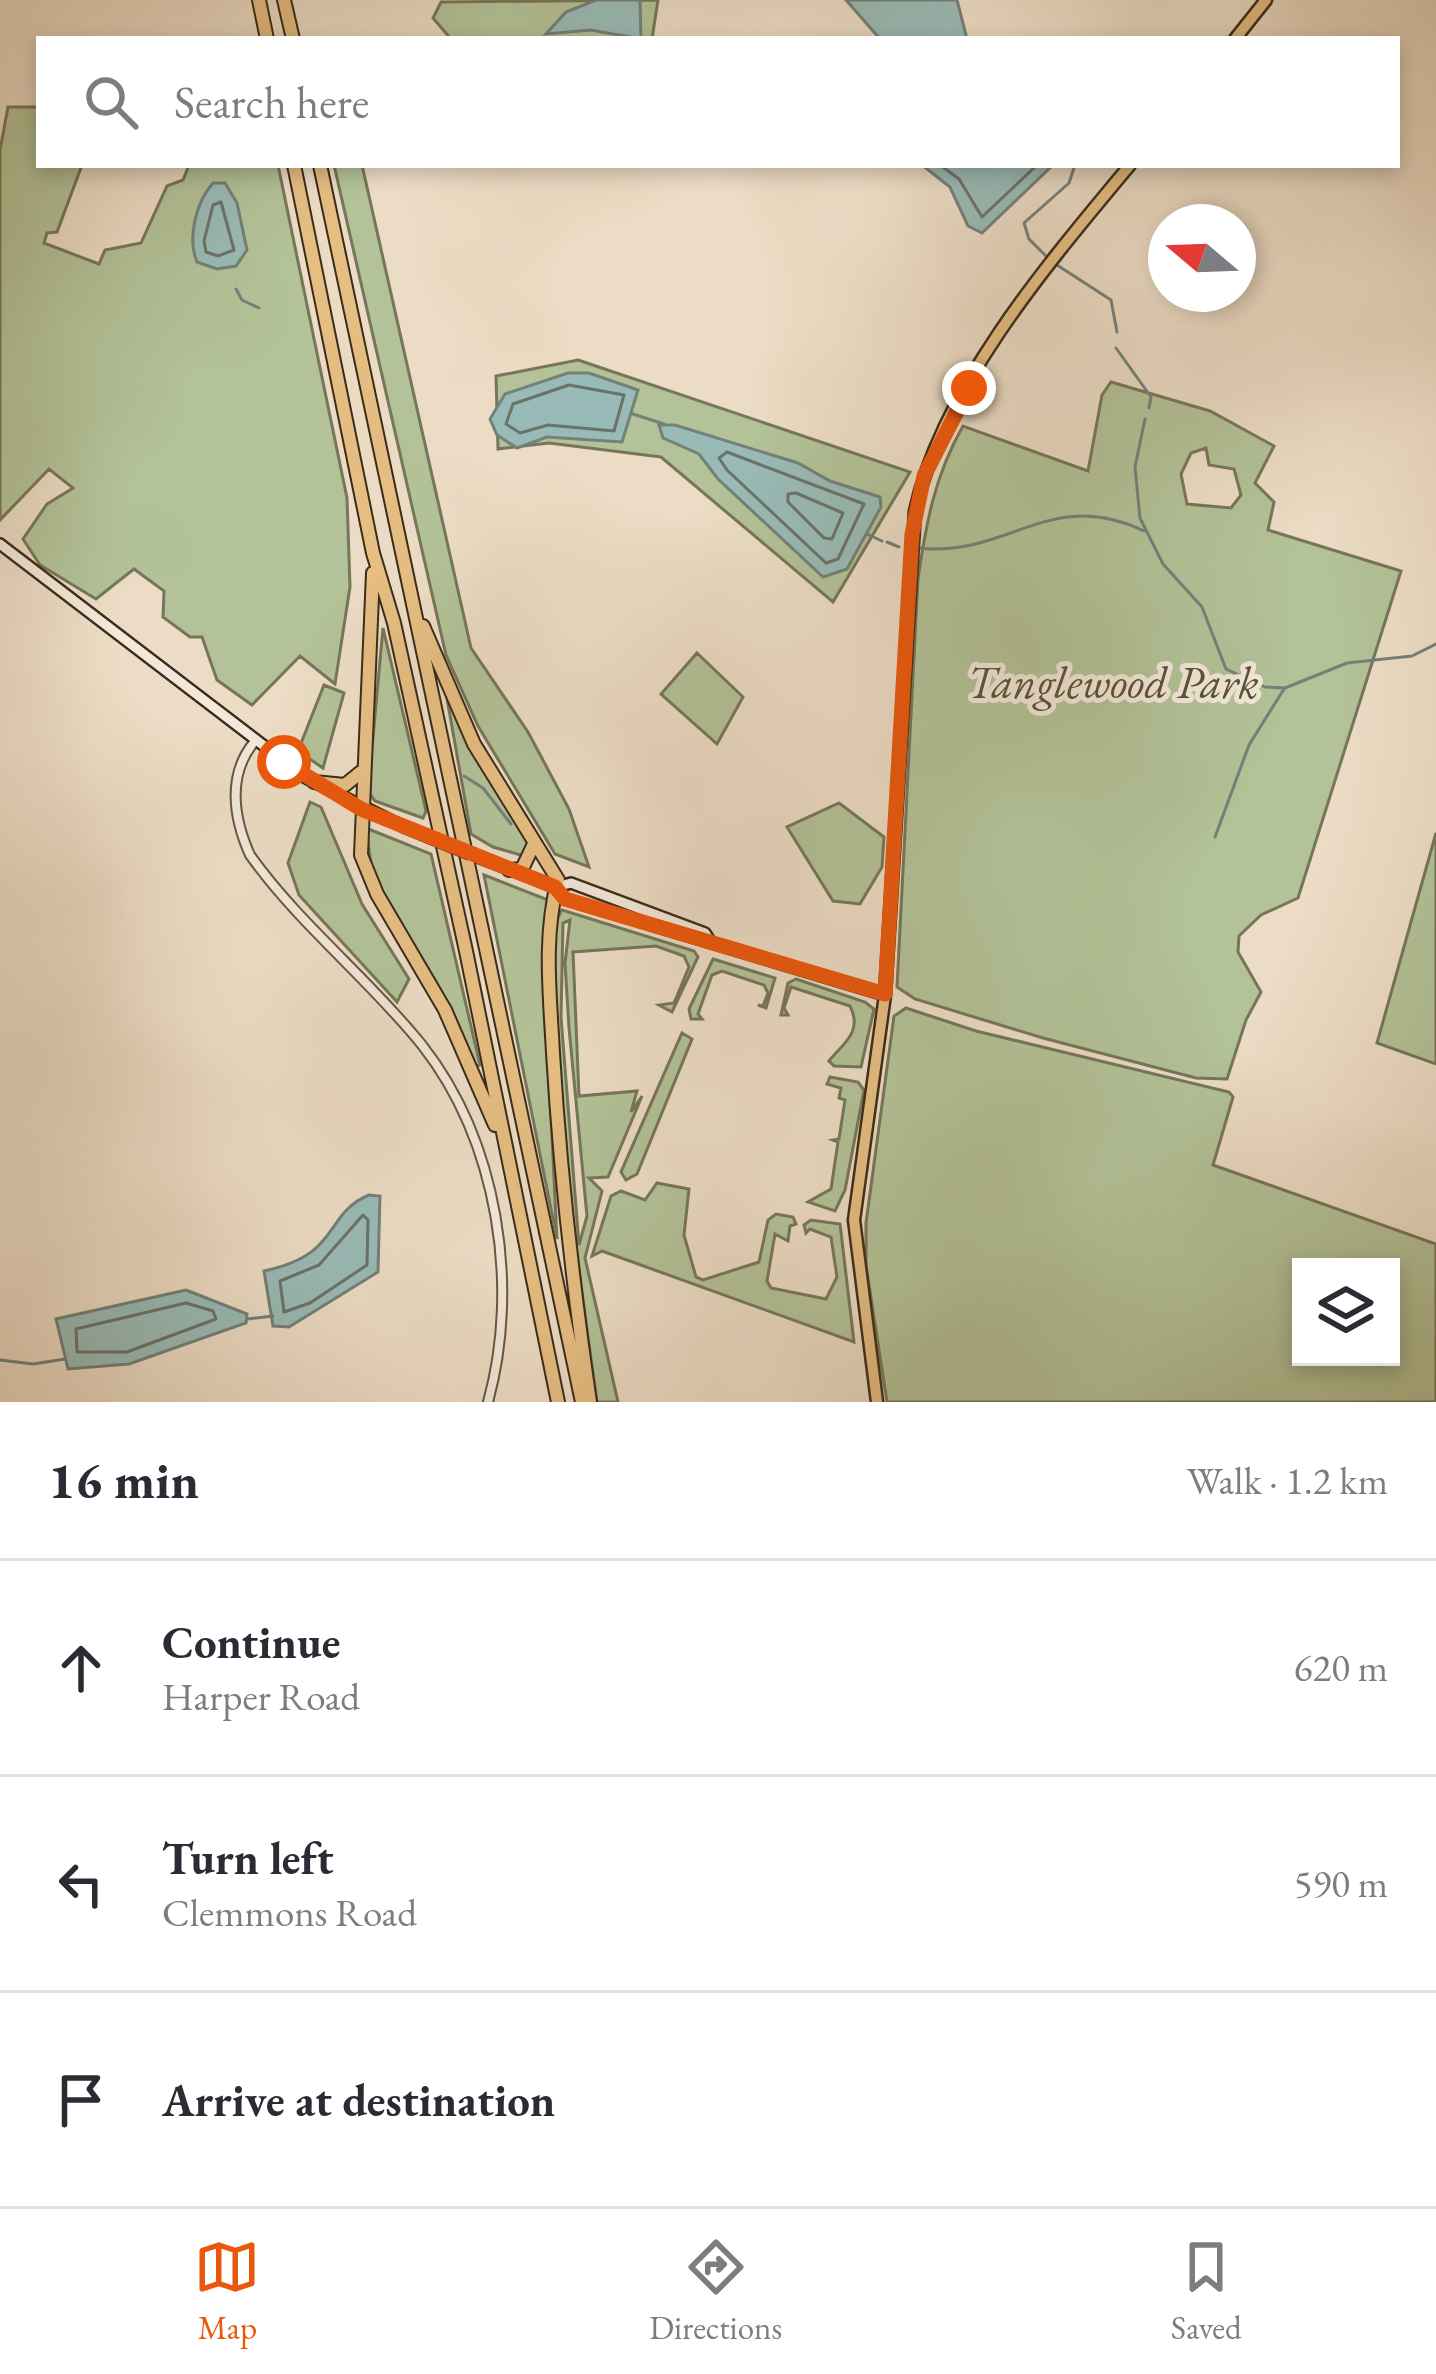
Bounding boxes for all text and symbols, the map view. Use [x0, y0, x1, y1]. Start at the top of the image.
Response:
search box [36, 36, 1400, 168]
icon: search [78, 69, 144, 135]
text: Search here [174, 73, 369, 131]
north arrow [1148, 204, 1256, 312]
route end [942, 361, 996, 415]
park label: Tanglewood Park [967, 653, 1259, 711]
route start [257, 735, 311, 789]
map controls [1292, 1258, 1400, 1366]
button: layers [1292, 1258, 1400, 1366]
text: 16 min [48, 1447, 199, 1513]
text: Walk · 1.2 km [1187, 1455, 1388, 1506]
text: Continue [162, 1613, 340, 1671]
icon: ahead [48, 1635, 114, 1701]
text: 620 m [1294, 1642, 1388, 1693]
text: Harper Road [162, 1671, 360, 1722]
text: Turn left [162, 1829, 334, 1887]
icon: left [48, 1851, 114, 1917]
text: 590 m [1294, 1858, 1388, 1909]
text: Clemmons Road [162, 1887, 417, 1938]
icon: arrive [48, 2067, 114, 2133]
text: Arrive at destination [162, 2071, 555, 2129]
tab: Map [194, 2234, 260, 2349]
tab: Directions [649, 2234, 782, 2349]
tab: Saved [1171, 2234, 1242, 2349]

